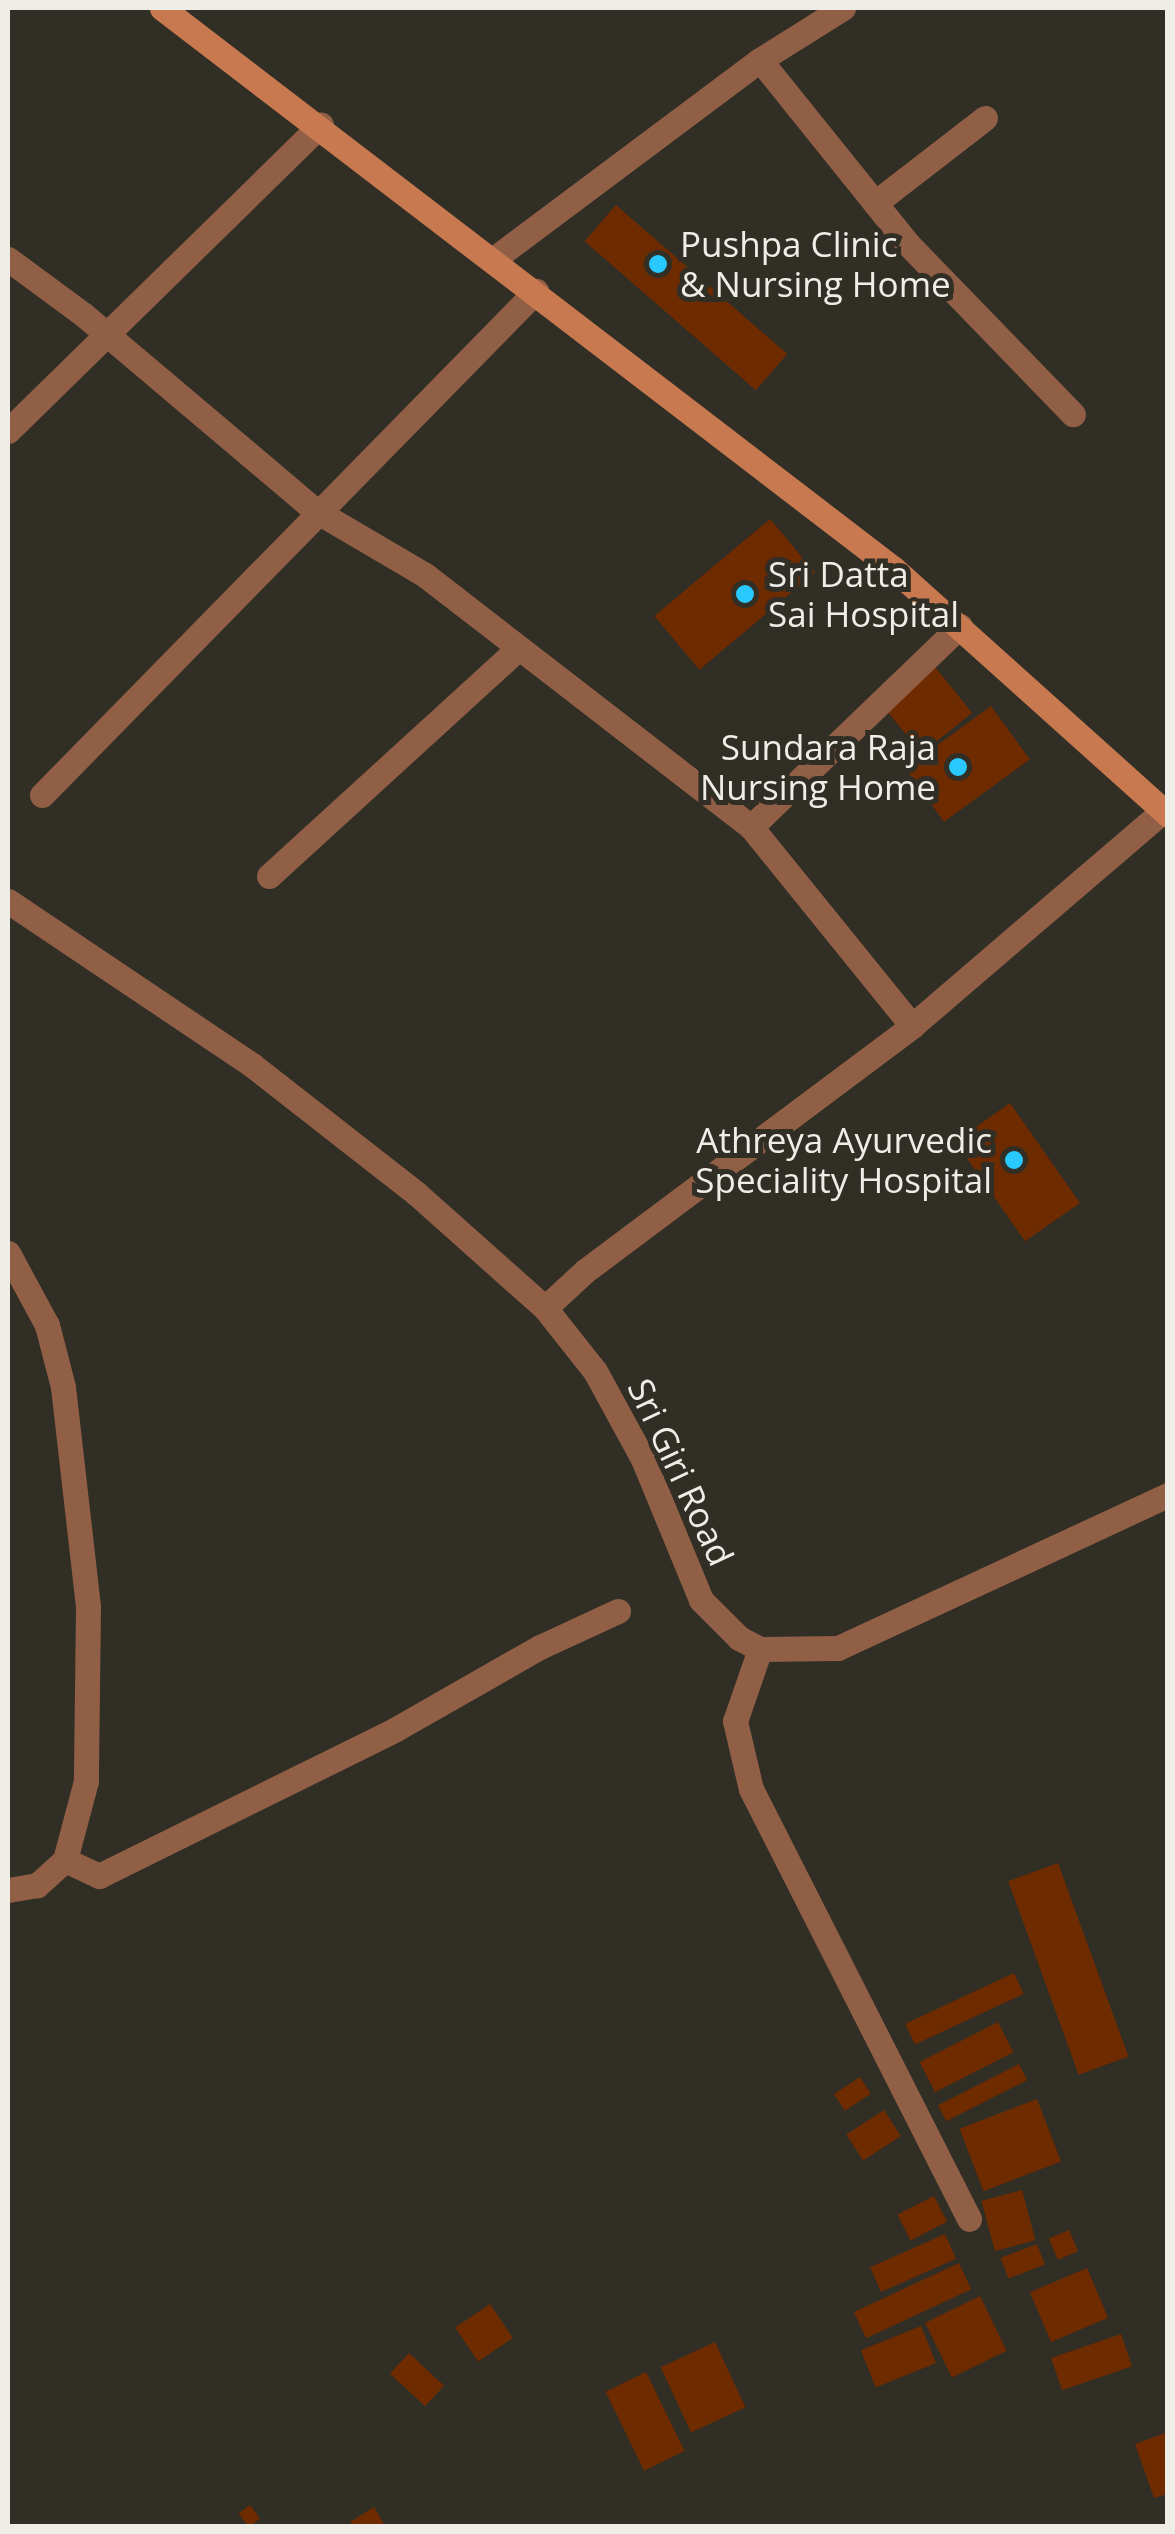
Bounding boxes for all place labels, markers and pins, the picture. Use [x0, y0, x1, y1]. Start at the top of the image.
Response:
place label: Pushpa Clinic & Nursing Home [680, 223, 951, 305]
marker: Pushpa Clinic & Nursing Home [645, 251, 671, 277]
place label: Sri Datta Sai Hospital [768, 553, 959, 635]
marker: Sri Datta Sai Hospital [732, 581, 758, 607]
place label: Sundara Raja Nursing Home [700, 726, 936, 808]
marker: Sundara Raja Nursing Home [945, 754, 971, 780]
place label: Athreya Ayurvedic Speciality Hospital [695, 1119, 992, 1201]
marker: Athreya Ayurvedic Speciality Hospital [1001, 1147, 1027, 1173]

